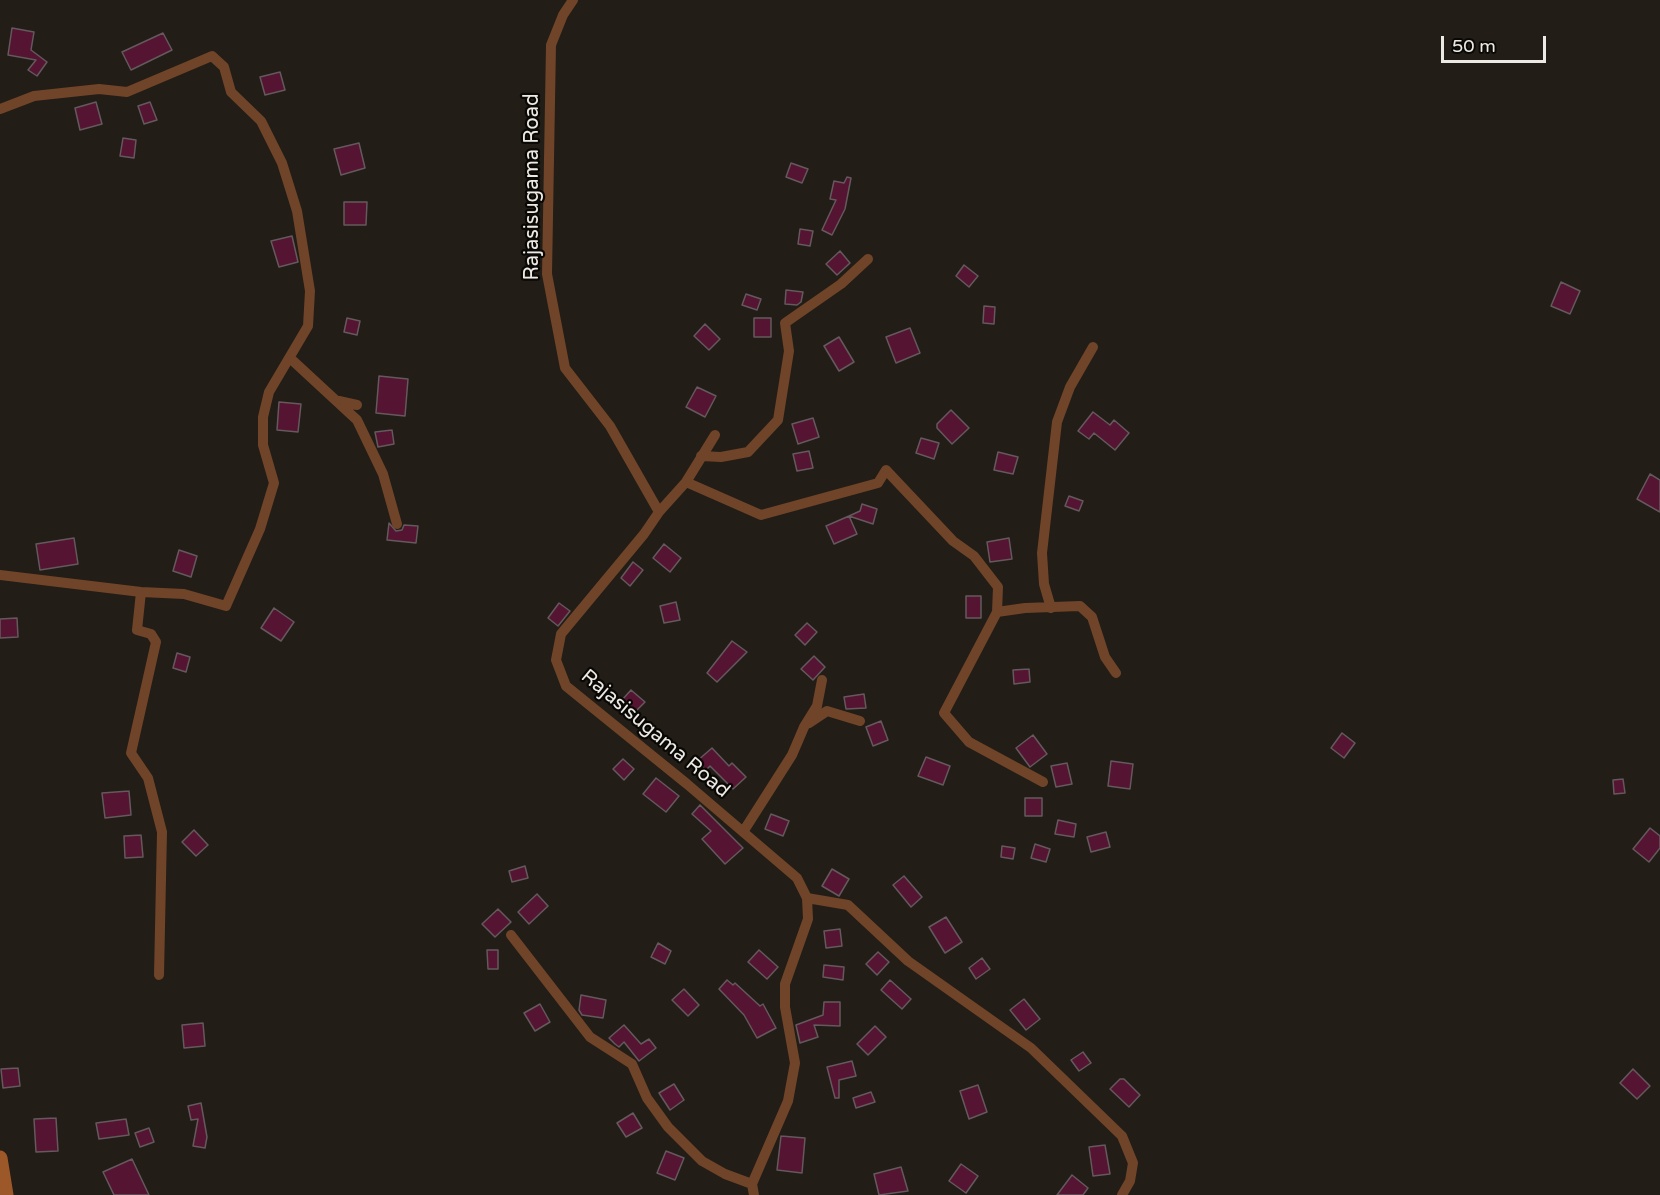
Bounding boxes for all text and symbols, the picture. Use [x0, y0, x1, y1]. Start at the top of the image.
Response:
scale bar [1444, 24, 1549, 62]
text: 50 m [1452, 35, 1496, 57]
street label: Rajasisugama Road [521, 93, 545, 281]
street label: Rajasisugama Road [576, 665, 734, 803]

